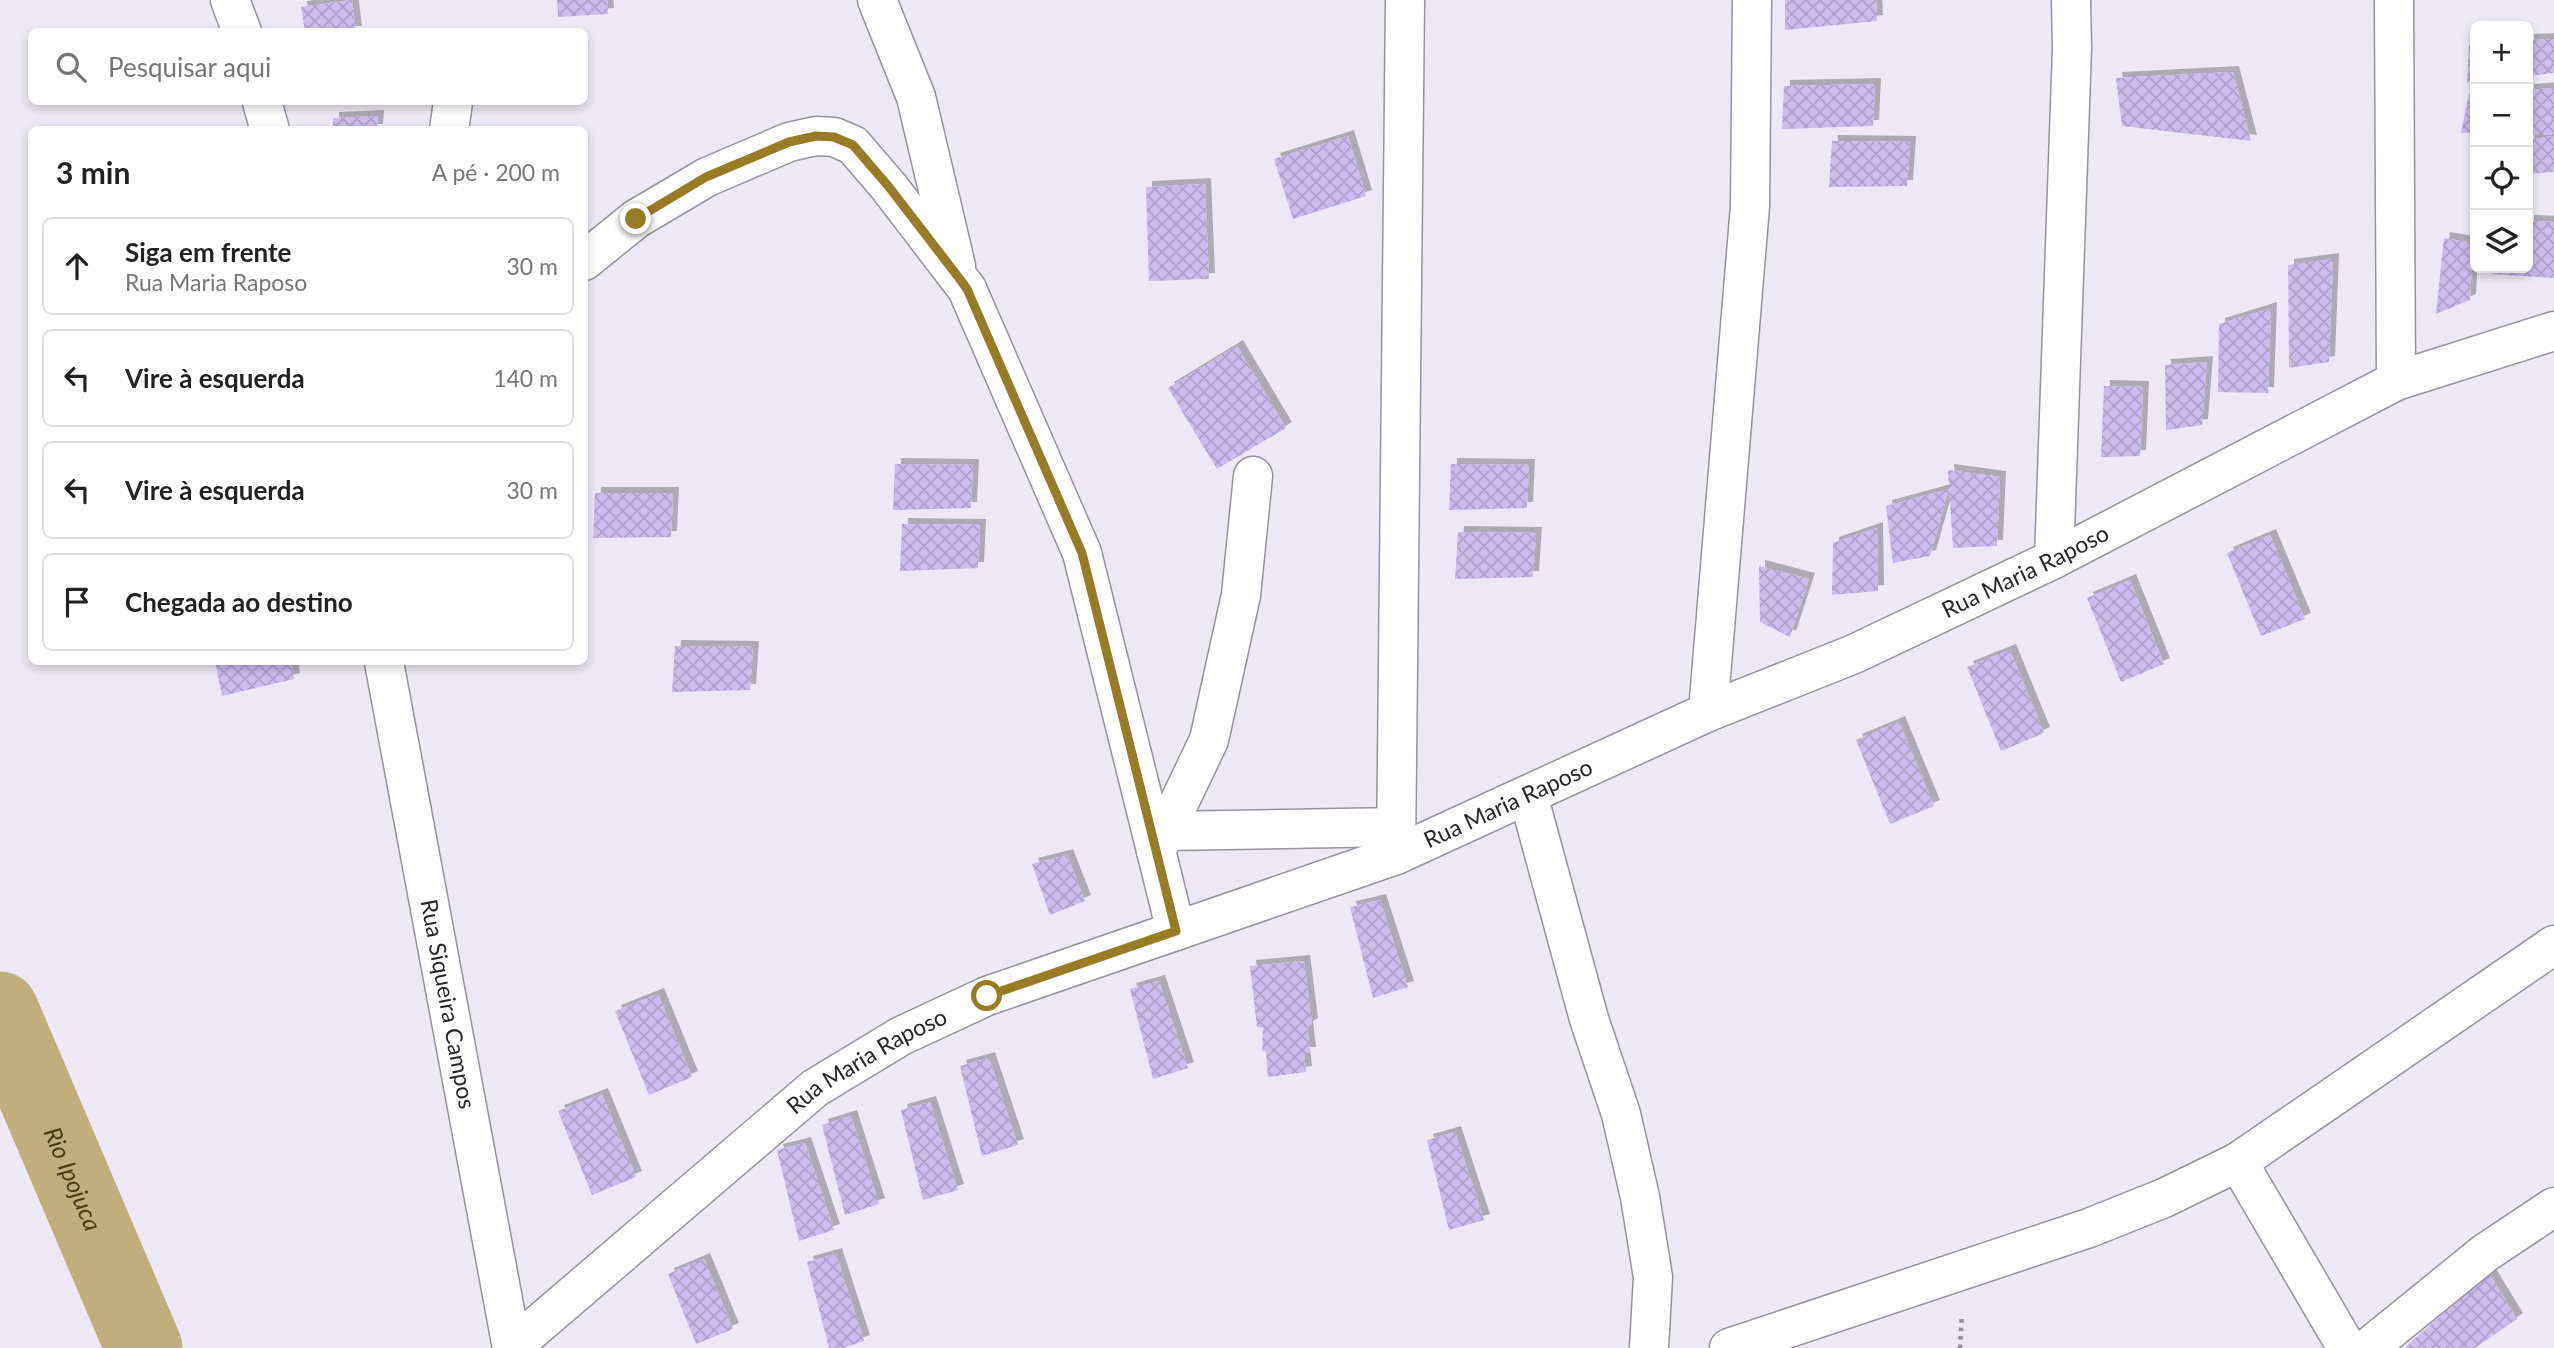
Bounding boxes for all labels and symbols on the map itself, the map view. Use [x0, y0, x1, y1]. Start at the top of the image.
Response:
route end [620, 203, 651, 234]
street label: Rua Maria Raposo [1937, 518, 2113, 623]
street label: Rua Maria Raposo [1419, 752, 1597, 853]
street label: Rua Siqueira Campos [416, 897, 482, 1111]
route start [971, 980, 1002, 1011]
street label: Rua Maria Raposo [780, 1002, 951, 1119]
water label: Rio Ipojuca [39, 1122, 108, 1235]

